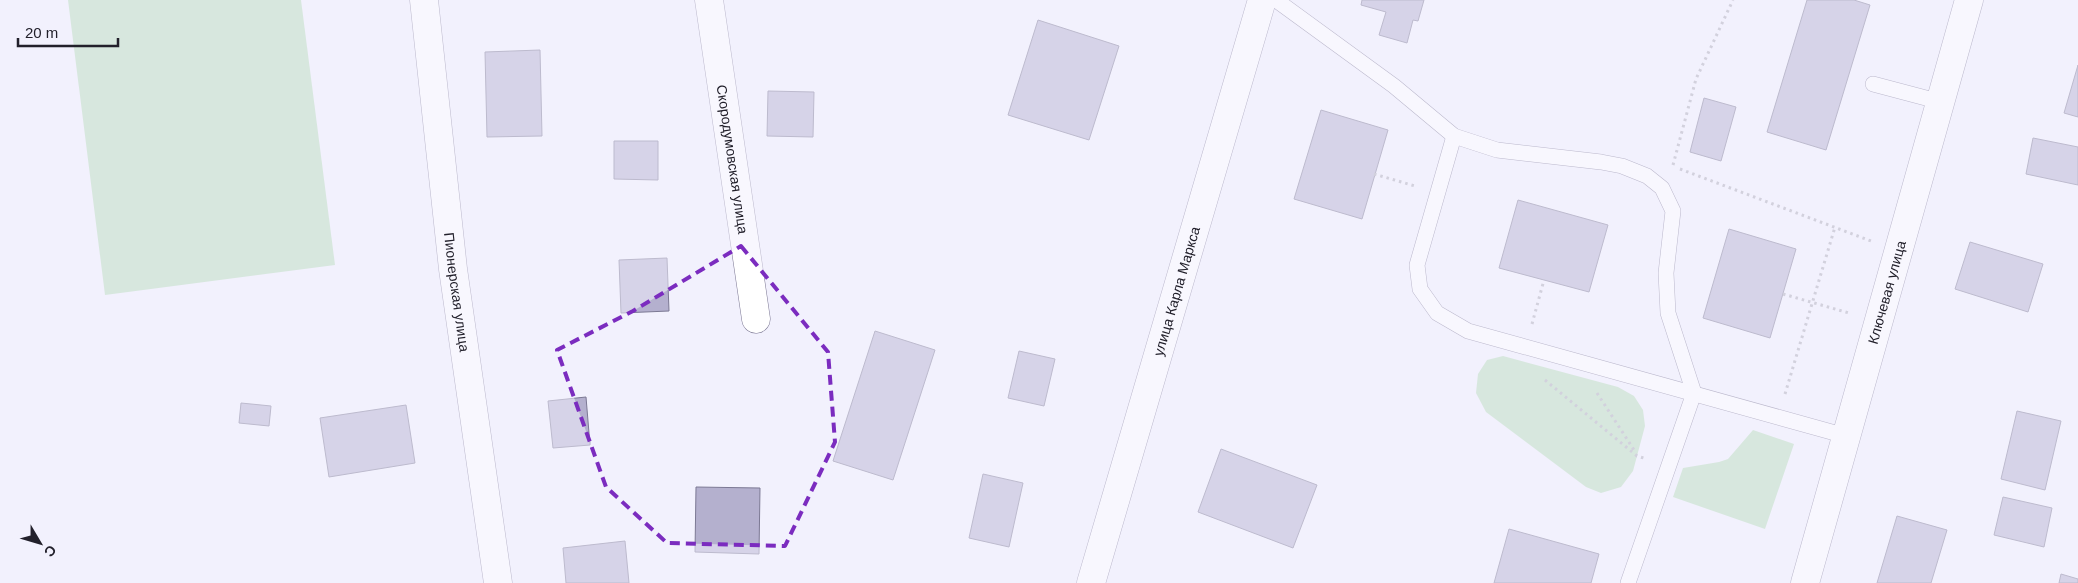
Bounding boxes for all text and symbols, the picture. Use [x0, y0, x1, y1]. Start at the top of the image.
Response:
scale bar [18, 15, 118, 47]
text: 20 m [25, 24, 58, 41]
street label: Скородумовская улица [714, 84, 751, 235]
street label: улица Карла Маркса [1150, 225, 1203, 358]
street label: Пионерская улица [441, 232, 473, 353]
street label: Ключевая улица [1865, 239, 1909, 346]
north arrow [15, 518, 65, 568]
text: С [41, 542, 60, 560]

